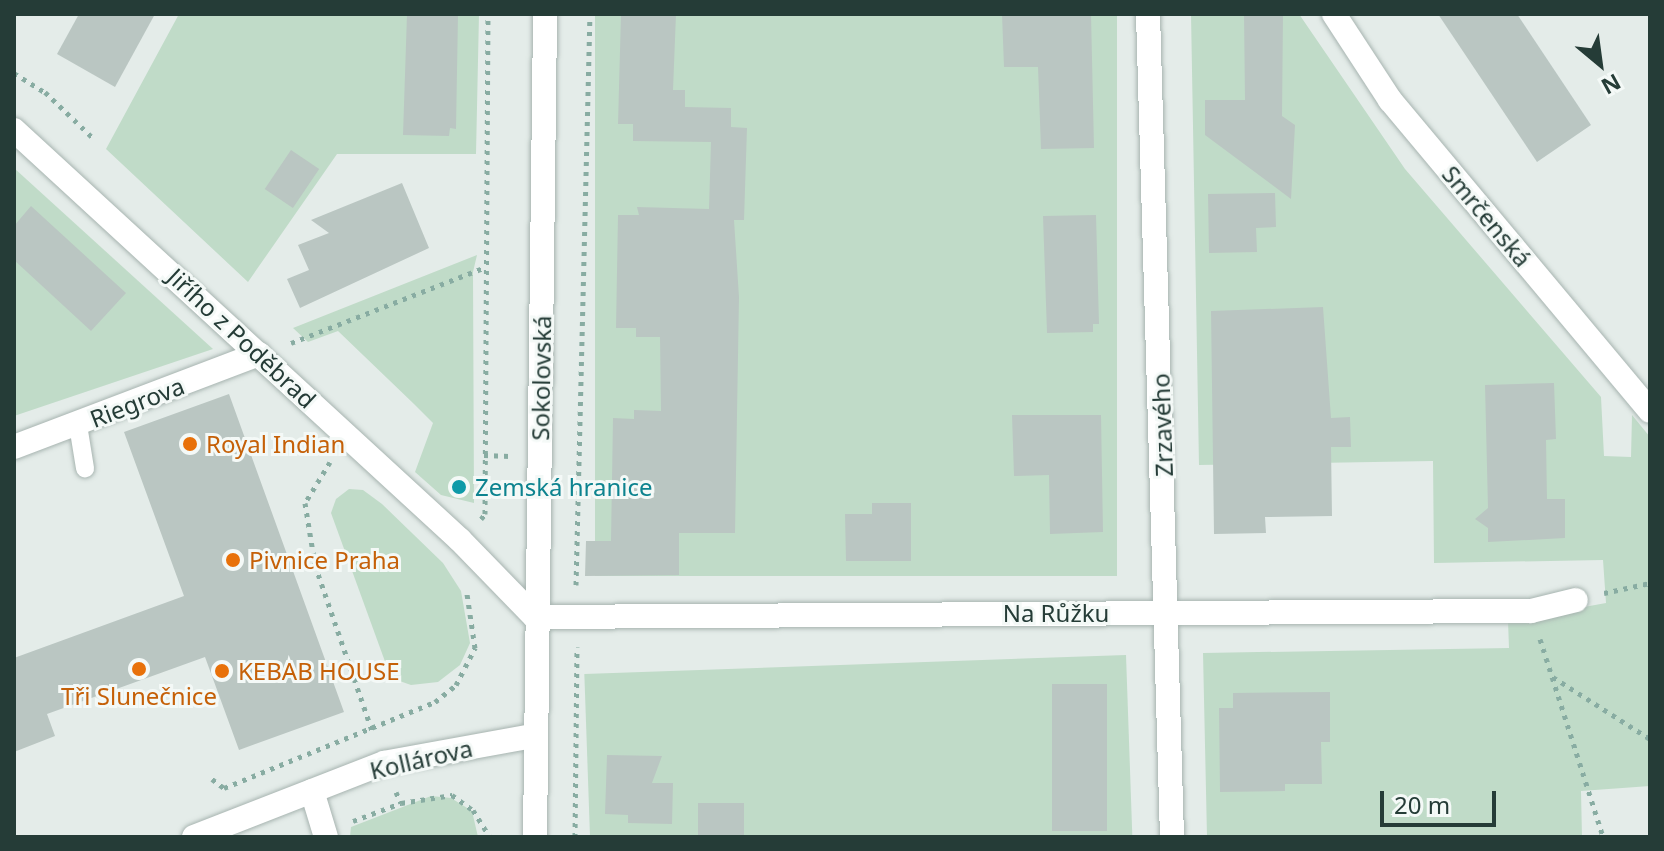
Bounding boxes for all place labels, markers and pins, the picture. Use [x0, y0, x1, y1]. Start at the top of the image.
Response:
place label: Royal Indian [206, 430, 345, 458]
marker: Royal Indian [181, 435, 199, 453]
place label: Zemská hranice [475, 473, 653, 501]
marker: Zemská hranice [450, 478, 468, 496]
place label: Pivnice Praha [249, 546, 400, 574]
marker: Pivnice Praha [224, 551, 242, 569]
place label: KEBAB HOUSE [238, 657, 400, 685]
marker: Tři Slunečnice [130, 660, 148, 678]
marker: KEBAB HOUSE [213, 662, 231, 680]
place label: Tři Slunečnice [61, 682, 217, 710]

